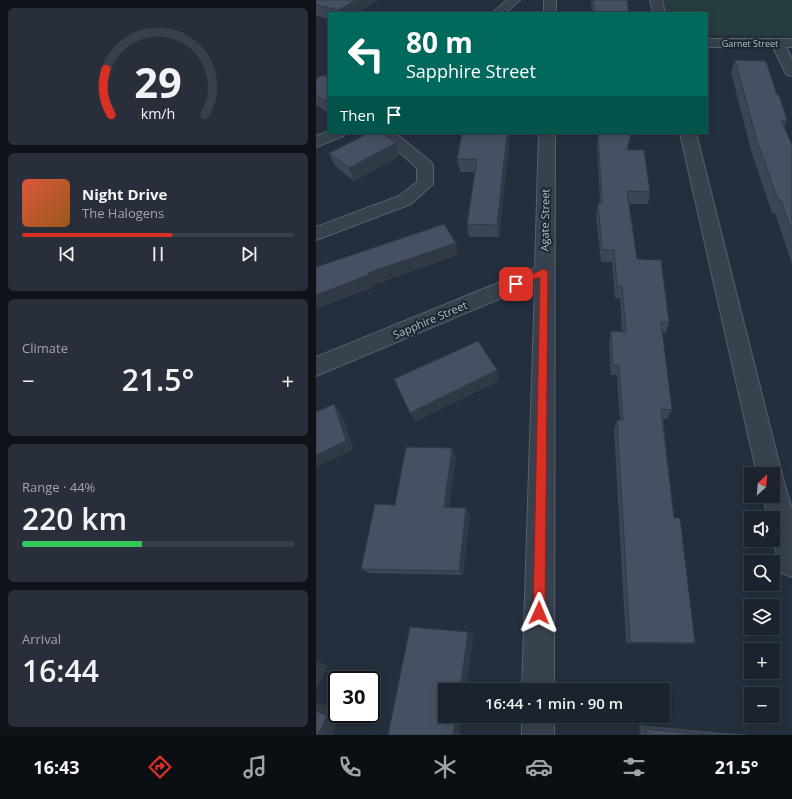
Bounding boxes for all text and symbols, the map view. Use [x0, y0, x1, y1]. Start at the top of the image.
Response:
text: 80 m [406, 23, 473, 61]
icon: left [340, 28, 392, 80]
street label: Garnet Street [722, 37, 778, 50]
text: 29 [134, 54, 182, 110]
text: Sapphire Street [406, 59, 536, 83]
text: km/h [141, 103, 175, 122]
icon: arrive [383, 104, 405, 126]
text: Then [340, 105, 375, 125]
text: Night Drive [82, 184, 167, 204]
street label: Agate Street [536, 188, 553, 251]
text: The Halogens [82, 204, 164, 222]
icon: previous [56, 243, 78, 265]
icon: pause [147, 243, 169, 265]
icon: next [238, 243, 260, 265]
pin [499, 267, 533, 301]
icon: arrive [505, 273, 527, 295]
street label: Sapphire Street [390, 297, 469, 342]
text: Climate [22, 339, 68, 357]
text: 21.5° [122, 359, 194, 400]
text: − [22, 365, 35, 395]
text: + [281, 365, 294, 395]
north arrow [744, 467, 780, 503]
map controls [744, 467, 780, 723]
text: Range · 44% [22, 478, 95, 496]
text: 220 km [22, 498, 127, 539]
button: sound [744, 511, 780, 547]
button: search [744, 555, 780, 591]
position arrow [518, 592, 560, 634]
button: layers [744, 599, 780, 635]
text: Arrival [22, 630, 61, 648]
button: + [744, 643, 780, 679]
text: 16:44 [22, 650, 99, 691]
speed limit sign: 30 [328, 671, 380, 723]
button: − [744, 687, 780, 723]
text: 16:44 · 1 min · 90 m [485, 693, 623, 713]
icon: directions [146, 753, 174, 781]
icon: music [241, 753, 269, 781]
icon: phone [336, 753, 364, 781]
icon: climate [431, 753, 459, 781]
icon: car [525, 753, 553, 781]
icon: filters [620, 753, 648, 781]
text: 16:43 [33, 755, 80, 779]
text: 21.5° [715, 755, 759, 779]

